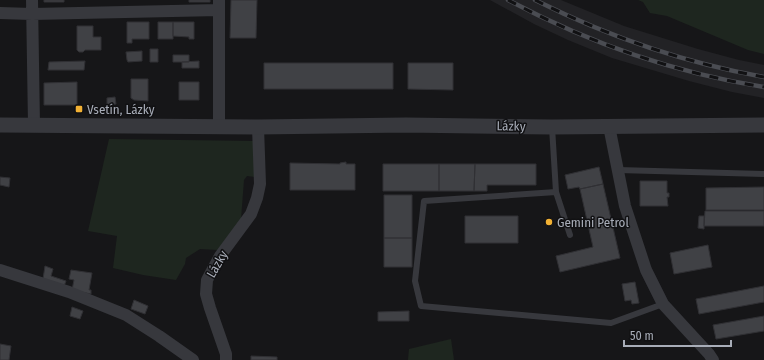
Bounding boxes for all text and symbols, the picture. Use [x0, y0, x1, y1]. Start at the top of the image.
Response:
place label: Vsetín, Lázky [87, 102, 155, 117]
marker: Vsetín, Lázky [74, 104, 84, 114]
street label: Lázky [496, 118, 526, 134]
place label: Gemini Petrol [557, 215, 629, 230]
marker: Gemini Petrol [544, 217, 554, 227]
street label: Lázky [203, 248, 231, 280]
scale bar [624, 322, 731, 348]
text: 50 m [630, 329, 654, 343]

